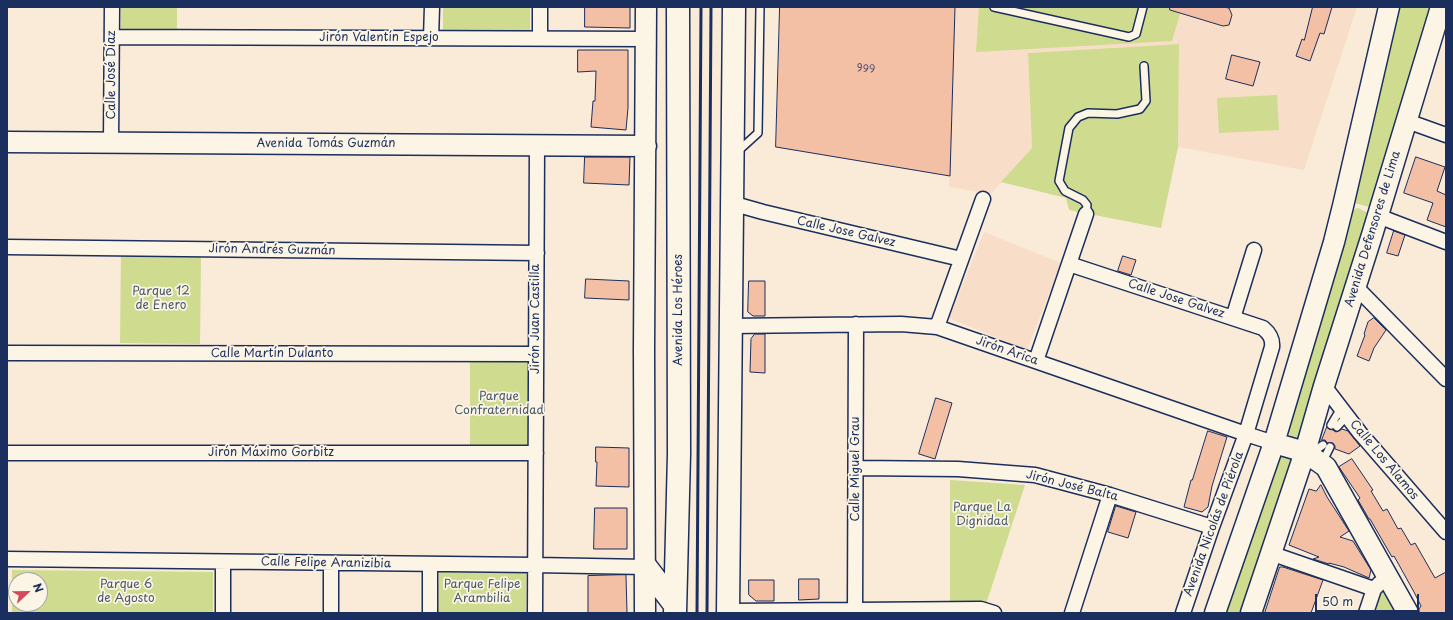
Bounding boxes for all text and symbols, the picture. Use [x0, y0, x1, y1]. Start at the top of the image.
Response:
street label: Calle José Díaz [105, 30, 119, 120]
street label: Jirón Valentín Espejo [319, 31, 439, 45]
house number: 999 [857, 63, 875, 75]
street label: Avenida Tomás Guzmán [257, 137, 395, 151]
street label: Avenida Defensores de Lima [1342, 149, 1404, 309]
street label: Calle Jose Galvez [795, 214, 897, 250]
street label: Jirón Andrés Guzmán [208, 242, 336, 258]
street label: Avenida Los Héroes [672, 254, 686, 366]
street label: Jirón Juan Castilla [529, 264, 543, 374]
street label: Calle Jose Galvez [1126, 277, 1226, 321]
park label: Parque 12 de Enero [132, 285, 190, 313]
street label: Jirón Arica [974, 334, 1040, 368]
street label: Calle Martín Dulanto [211, 347, 333, 361]
park label: Parque Confraternidad [454, 390, 544, 418]
street label: Calle Miguel Grau [849, 417, 863, 521]
street label: Calle Los Alamos [1347, 417, 1421, 503]
street label: Jirón Máximo Gorbitz [208, 446, 334, 460]
street label: Avenida Nicolás de Piérola [1181, 450, 1247, 598]
street label: Jirón José Balta [1025, 468, 1119, 504]
park label: Parque La Dignidad [953, 501, 1011, 529]
street label: Calle Felipe Aranizibia [261, 555, 391, 571]
north arrow [8, 572, 48, 612]
park label: Parque 6 de Agosto [97, 578, 155, 606]
park label: Parque Felipe Arambilia [444, 578, 520, 606]
text: N [29, 580, 48, 595]
scale bar [1317, 586, 1421, 612]
text: 50 m [1322, 592, 1353, 610]

